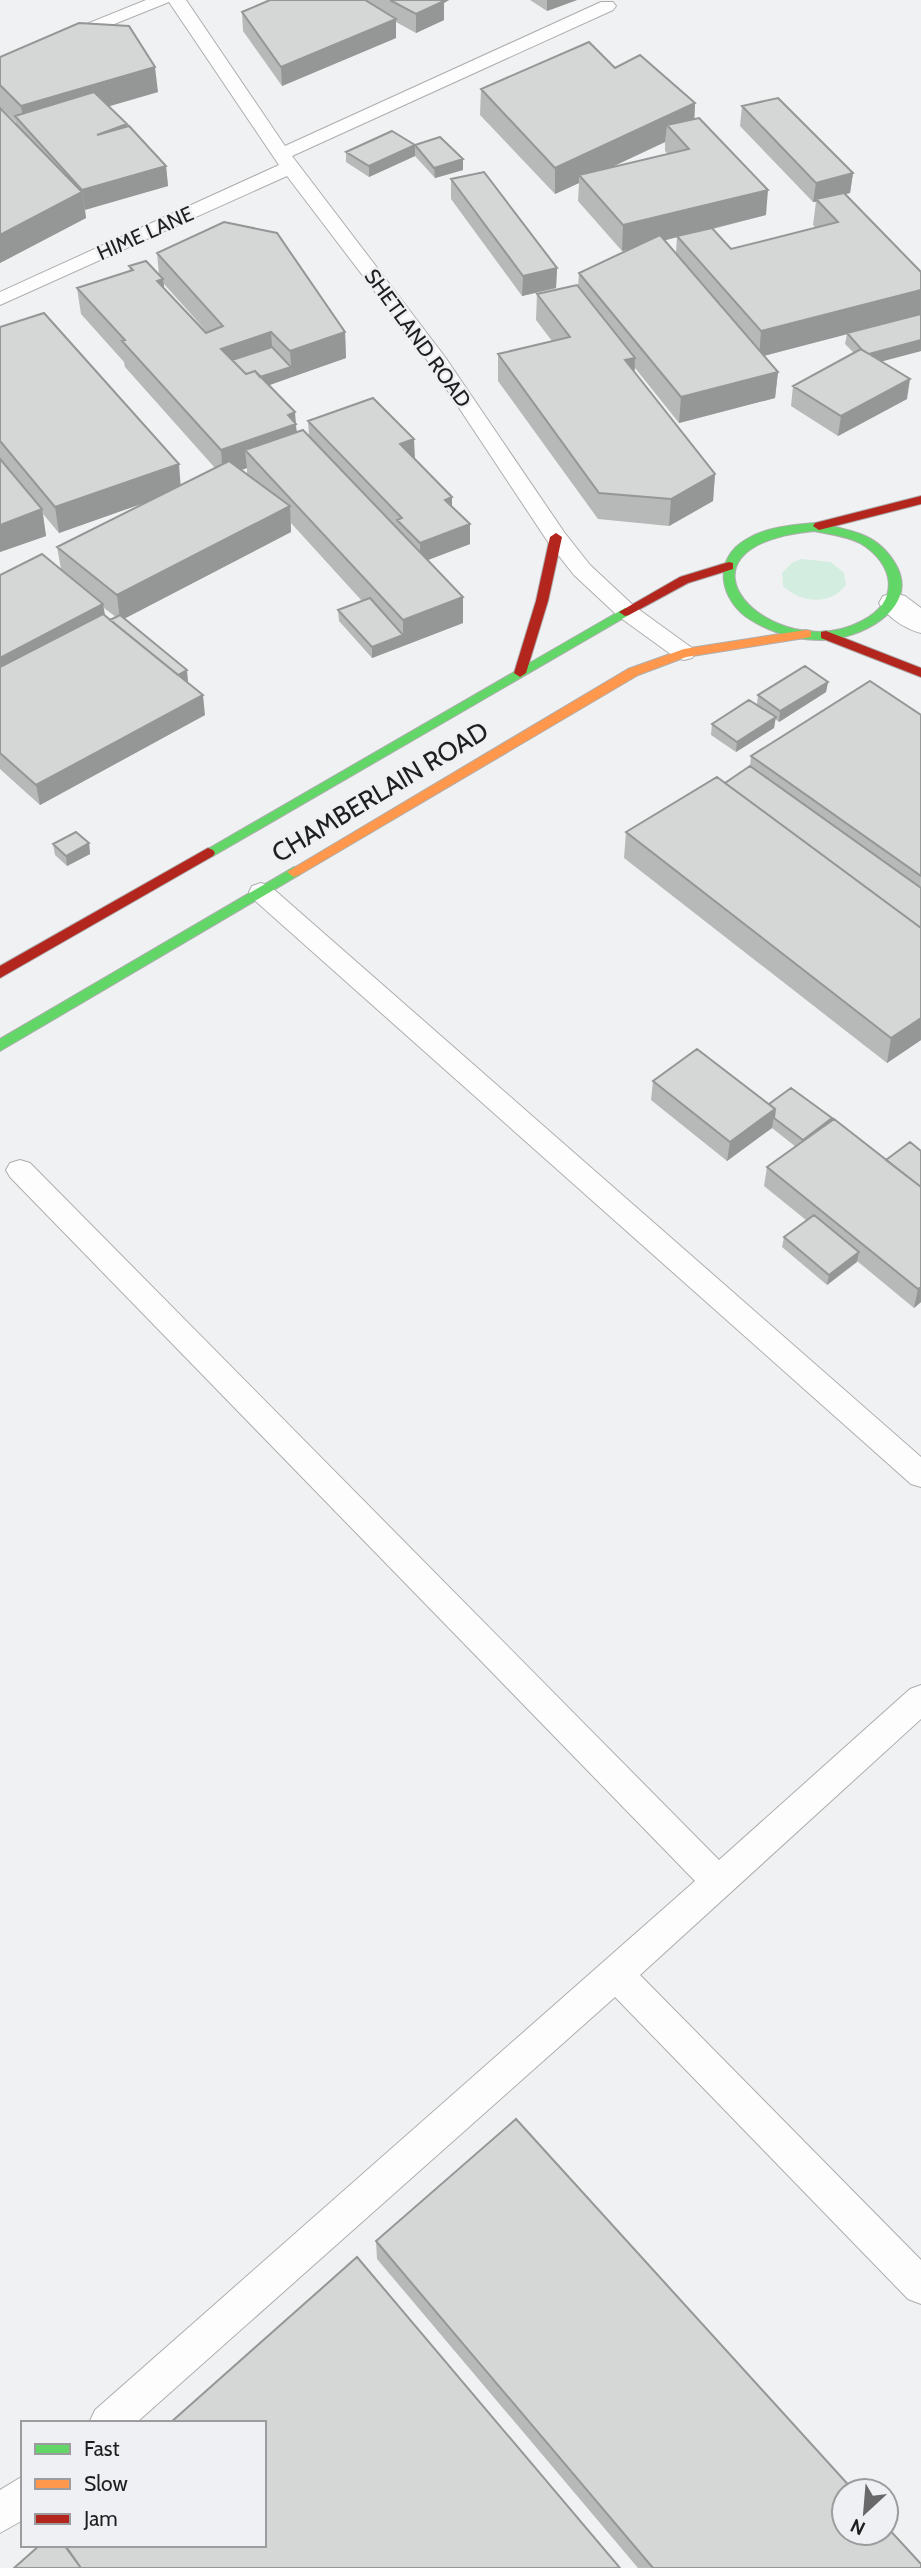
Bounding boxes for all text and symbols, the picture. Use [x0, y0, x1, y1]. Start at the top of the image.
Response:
street label: HIME LANE [93, 201, 197, 265]
street label: SHETLAND ROAD [359, 264, 477, 412]
street label: CHAMBERLAIN ROAD [266, 715, 494, 869]
legend [21, 2421, 266, 2547]
text: Fast [84, 2436, 120, 2461]
text: Slow [84, 2471, 128, 2496]
north arrow [830, 2477, 900, 2547]
text: Jam [83, 2506, 118, 2531]
text: N [847, 2514, 869, 2540]

